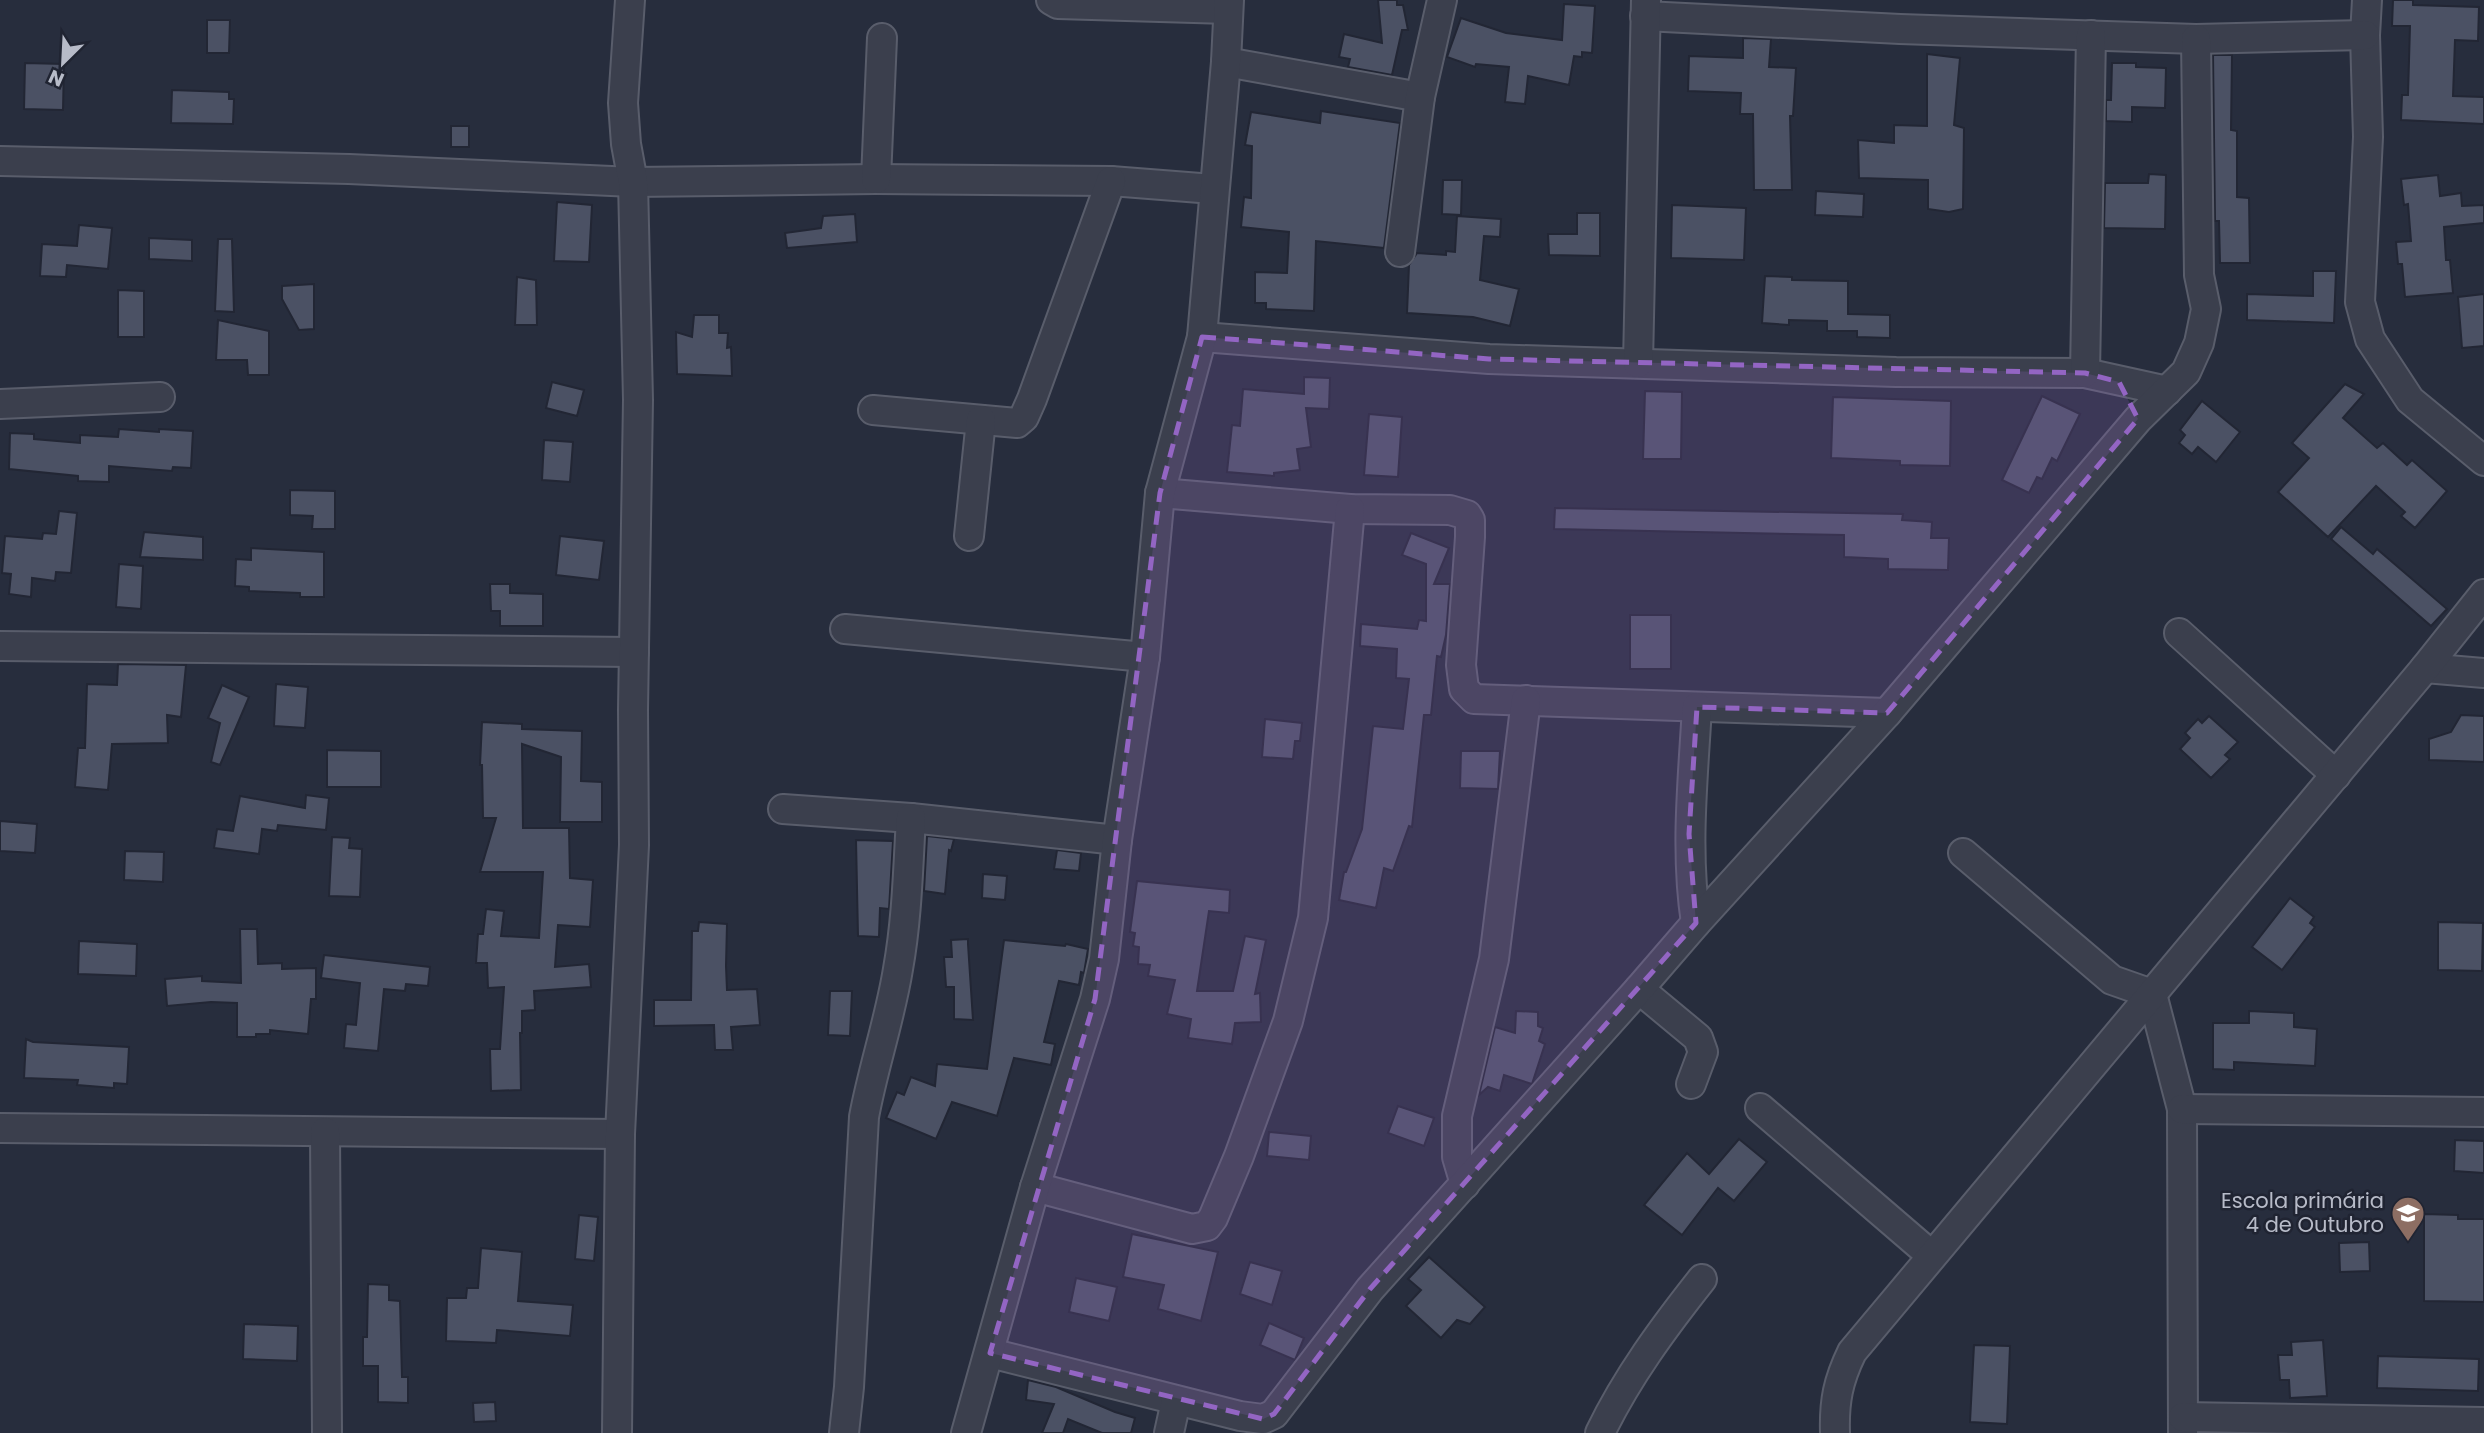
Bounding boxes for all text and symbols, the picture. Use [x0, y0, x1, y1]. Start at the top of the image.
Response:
north arrow [28, 28, 98, 98]
text: N [44, 63, 68, 93]
place label: Escola primária 4 de Outubro [2221, 1186, 2384, 1239]
school or university icon: Escola primária 4 de Outubro [2389, 1194, 2427, 1243]

